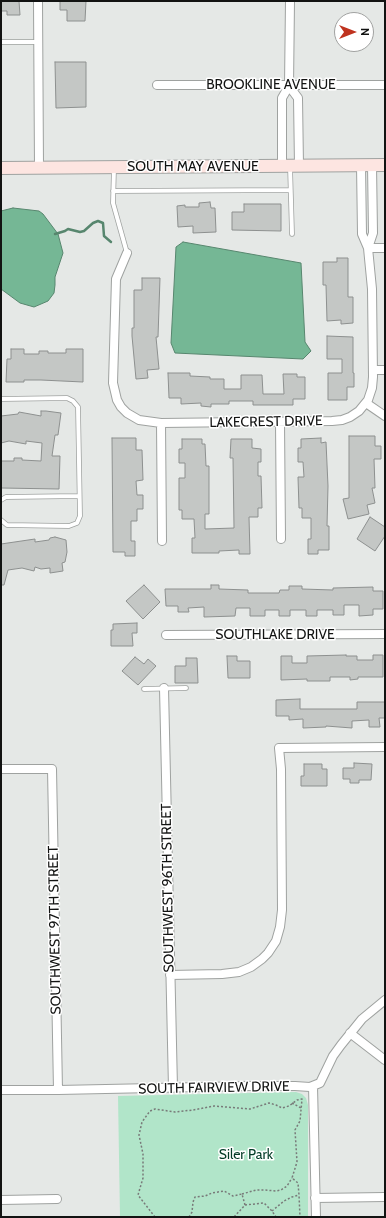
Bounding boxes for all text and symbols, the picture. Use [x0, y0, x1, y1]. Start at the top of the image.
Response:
north arrow [334, 12, 374, 52]
text: N [358, 28, 372, 36]
street label: BROOKLINE AVENUE [206, 77, 336, 93]
street label: SOUTH MAY AVENUE [127, 159, 259, 175]
street label: LAKECREST DRIVE [209, 413, 323, 431]
street label: SOUTHLAKE DRIVE [215, 627, 335, 643]
street label: SOUTHWEST 96TH STREET [158, 803, 178, 973]
street label: SOUTHWEST 97TH STREET [45, 845, 65, 1015]
street label: SOUTH FAIRVIEW DRIVE [138, 1078, 290, 1098]
park label: Siler Park [219, 1147, 273, 1163]

